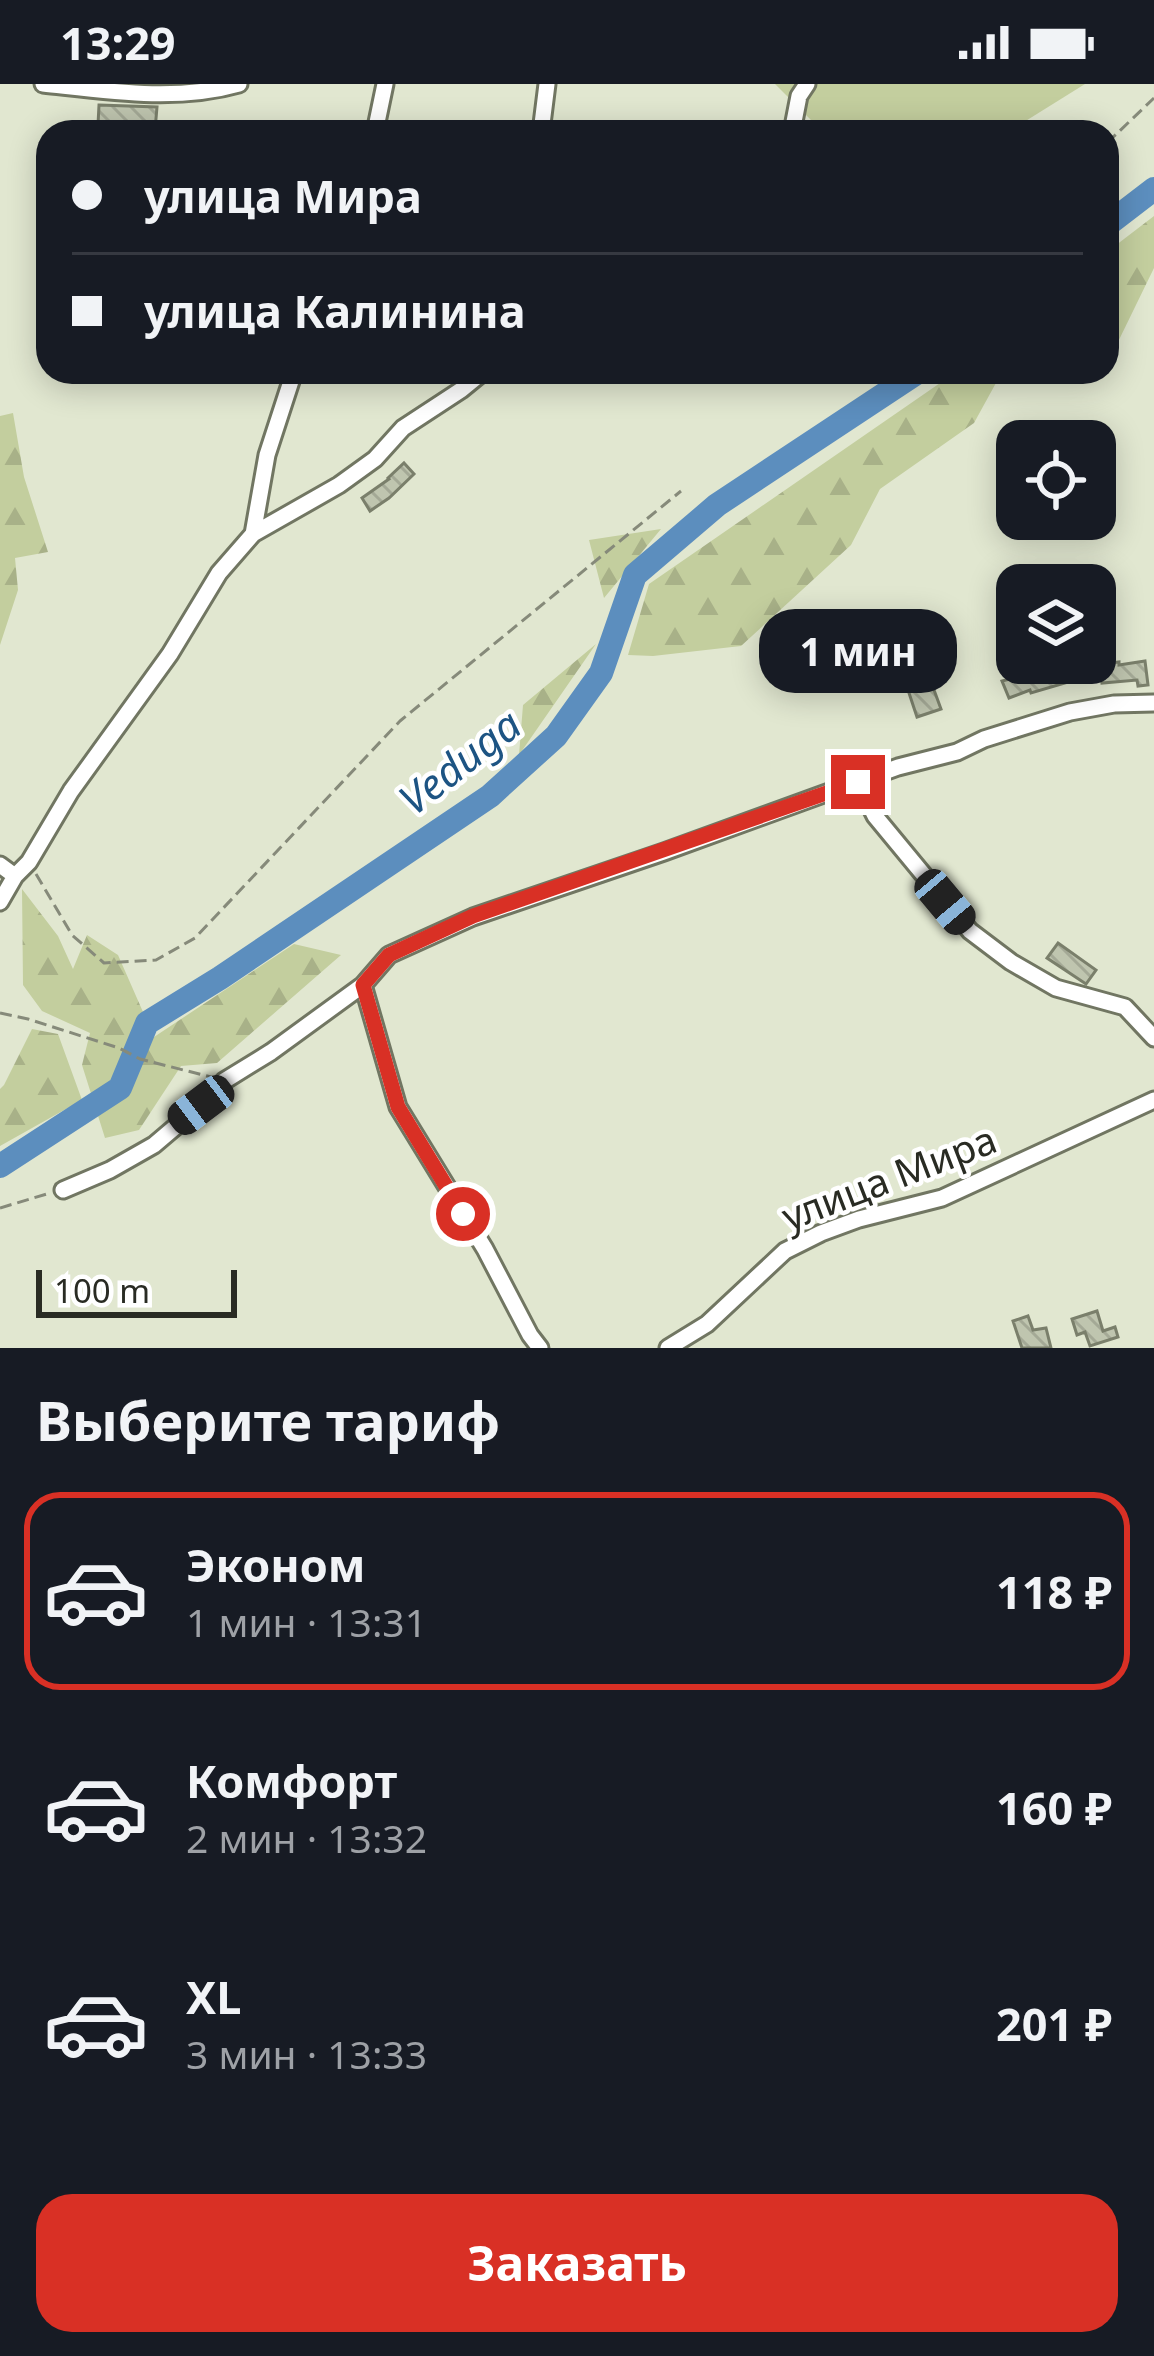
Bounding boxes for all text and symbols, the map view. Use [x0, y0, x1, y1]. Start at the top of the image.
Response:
text: 13:29 [60, 12, 176, 73]
text: улица Мира [144, 165, 422, 226]
text: улица Калинина [144, 280, 526, 341]
map controls [996, 420, 1116, 684]
button: locate [996, 420, 1116, 540]
button: layers [996, 564, 1116, 684]
callout: 1 мин [759, 608, 957, 692]
text: 1 мин [800, 624, 916, 677]
water label: Veduga [386, 695, 532, 826]
route end [831, 755, 885, 809]
car [908, 863, 982, 941]
car [161, 1069, 241, 1141]
street label: улица Мира [774, 1111, 1003, 1242]
route start [436, 1187, 490, 1241]
scale bar [36, 1264, 237, 1317]
text: 100 m [54, 1268, 150, 1313]
text: Выберите тариф [36, 1383, 500, 1457]
text: Эконом [186, 1534, 365, 1595]
icon: car [42, 1537, 150, 1645]
text: 118 ₽ [996, 1561, 1112, 1622]
text: 1 мин · 13:31 [186, 1595, 427, 1648]
text: Комфорт [186, 1750, 397, 1811]
icon: car [42, 1753, 150, 1861]
text: 160 ₽ [996, 1777, 1112, 1838]
text: 2 мин · 13:32 [186, 1811, 427, 1864]
text: XL [186, 1966, 241, 2027]
icon: car [42, 1969, 150, 2077]
text: 201 ₽ [996, 1993, 1112, 2054]
text: 3 мин · 13:33 [186, 2027, 427, 2080]
button: Заказать [36, 2194, 1118, 2332]

